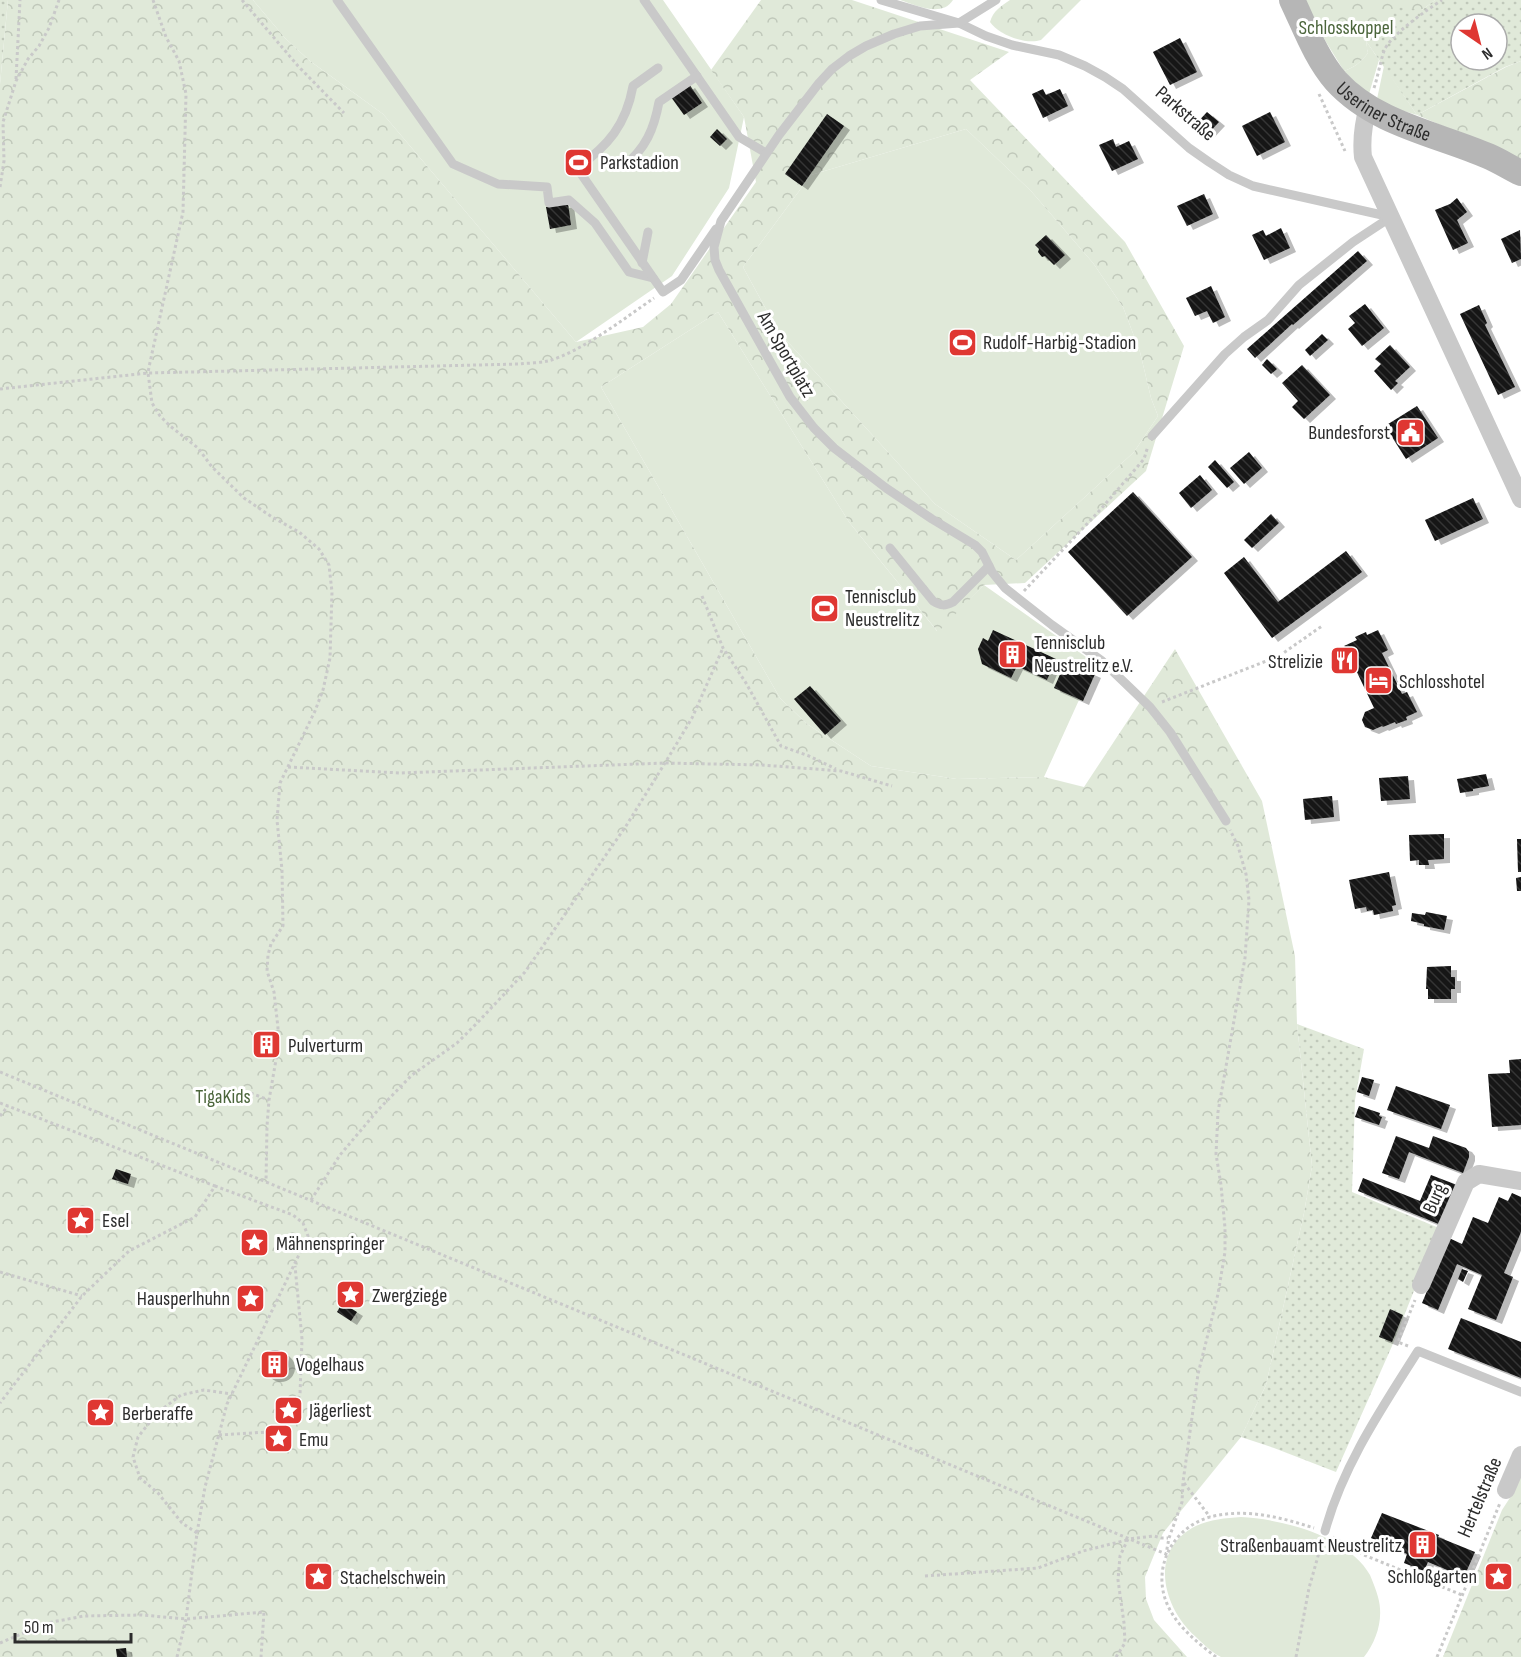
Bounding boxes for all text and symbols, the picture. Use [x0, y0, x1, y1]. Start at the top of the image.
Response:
north arrow [1449, 12, 1509, 72]
park label: Schlosskoppel [1298, 16, 1394, 40]
text: N [1478, 43, 1496, 63]
street label: Useriner Straße [1331, 77, 1434, 147]
street label: Parkstraße [1150, 81, 1220, 146]
sports icon: Parkstadion [563, 146, 595, 178]
place label: Parkstadion [600, 151, 679, 175]
street label: Am Sportplatz [751, 306, 820, 402]
sports icon: Rudolf-Harbig-Stadion [946, 326, 978, 358]
place label: Rudolf-Harbig-Stadion [983, 331, 1136, 355]
public building icon: Bundesforst [1395, 416, 1427, 448]
place label: Bundesforst [1308, 421, 1390, 445]
place label: Tennisclub Neustrelitz [845, 585, 920, 632]
sports icon: Tennisclub Neustrelitz [808, 592, 840, 624]
place label: Tennisclub Neustrelitz e.V. [1034, 631, 1133, 678]
building icon: Tennisclub Neustrelitz e.V. [997, 638, 1029, 670]
restaurant icon: Strelizie [1328, 645, 1360, 677]
place label: Strelizie [1268, 650, 1323, 674]
hotel icon: Schlosshotel [1362, 665, 1394, 697]
place label: Schlosshotel [1399, 670, 1485, 694]
building icon: Pulverturm [251, 1029, 283, 1061]
place label: Pulverturm [288, 1034, 363, 1058]
park label: TigaKids [195, 1085, 251, 1109]
street label: Burg [1418, 1180, 1452, 1217]
place icon: Esel [65, 1204, 97, 1236]
place label: Esel [102, 1209, 129, 1233]
place icon: Mähnenspringer [239, 1227, 271, 1259]
place label: Mähnenspringer [276, 1232, 385, 1256]
place icon: Zwergziege [335, 1279, 367, 1311]
place icon: Hausperlhuhn [235, 1282, 267, 1314]
place label: Zwergziege [372, 1284, 447, 1308]
place label: Hausperlhuhn [137, 1287, 230, 1311]
building icon: Vogelhaus [259, 1348, 291, 1380]
place label: Vogelhaus [296, 1353, 364, 1377]
place icon: Jägerliest [272, 1394, 304, 1426]
place icon: Berberaffe [85, 1397, 117, 1429]
place label: Jägerliest [308, 1399, 372, 1423]
place label: Berberaffe [122, 1402, 193, 1426]
place icon: Emu [262, 1423, 294, 1455]
place label: Emu [299, 1428, 328, 1452]
street label: Hertelstraße [1452, 1454, 1508, 1541]
building icon: Straßenbauamt Neustrelitz [1407, 1529, 1439, 1561]
place label: Straßenbauamt Neustrelitz [1220, 1534, 1402, 1558]
place icon: Schloßgarten [1482, 1560, 1514, 1592]
place icon: Stachelschwein [303, 1561, 335, 1593]
place label: Schloßgarten [1388, 1565, 1477, 1589]
place label: Stachelschwein [340, 1566, 446, 1590]
scale bar [15, 1606, 130, 1644]
text: 50 m [24, 1617, 54, 1638]

